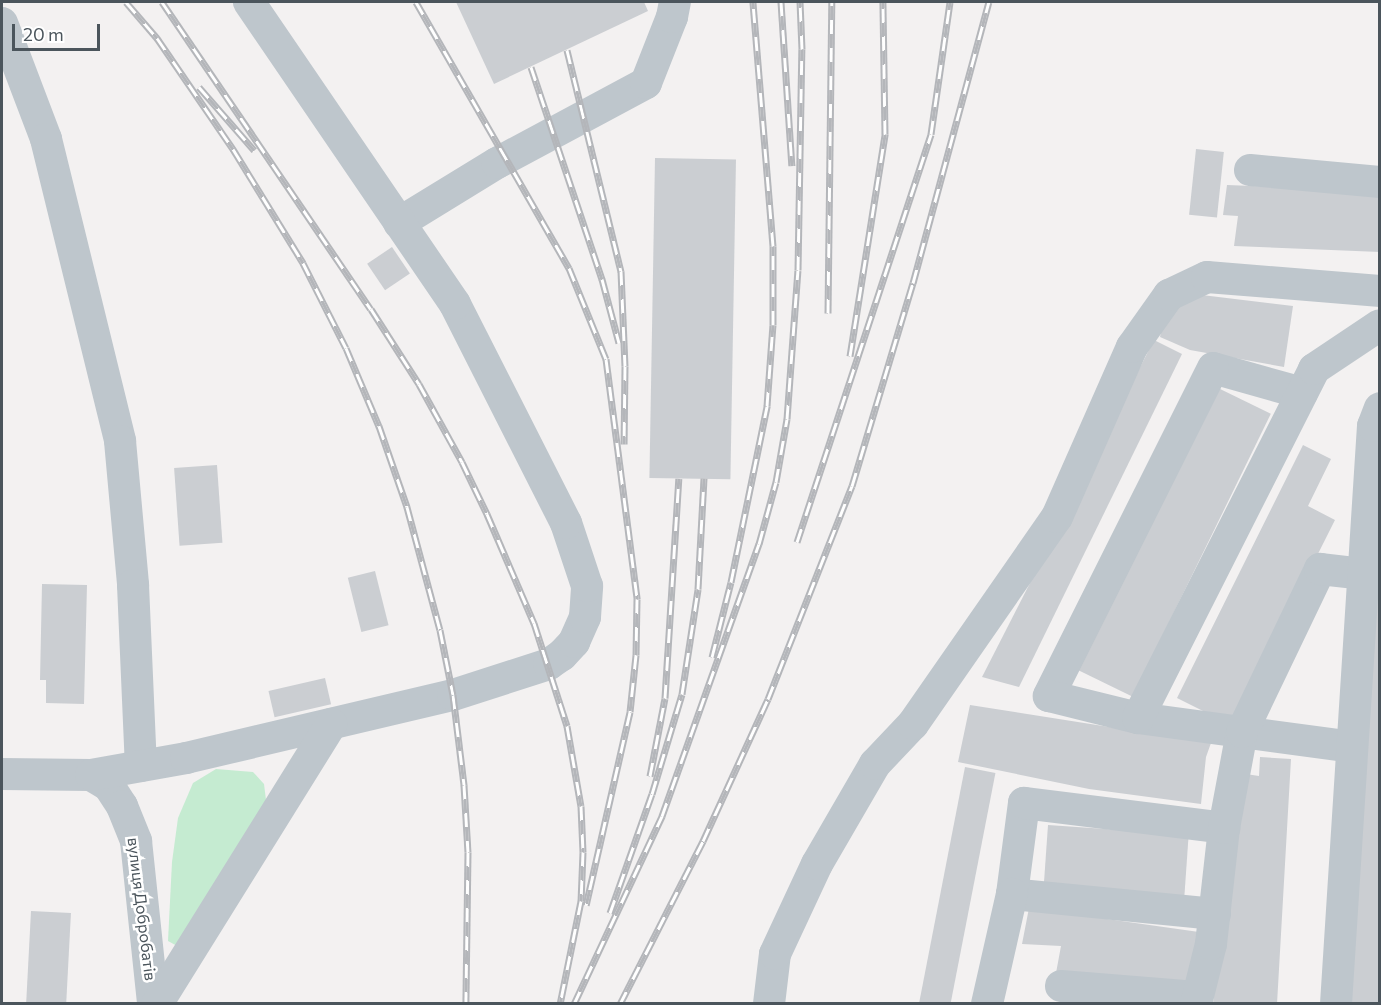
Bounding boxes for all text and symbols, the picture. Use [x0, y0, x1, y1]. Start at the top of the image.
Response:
scale bar [15, 12, 104, 50]
text: 20 m [23, 23, 64, 45]
street label: вулиця Добробатів [124, 836, 160, 982]

